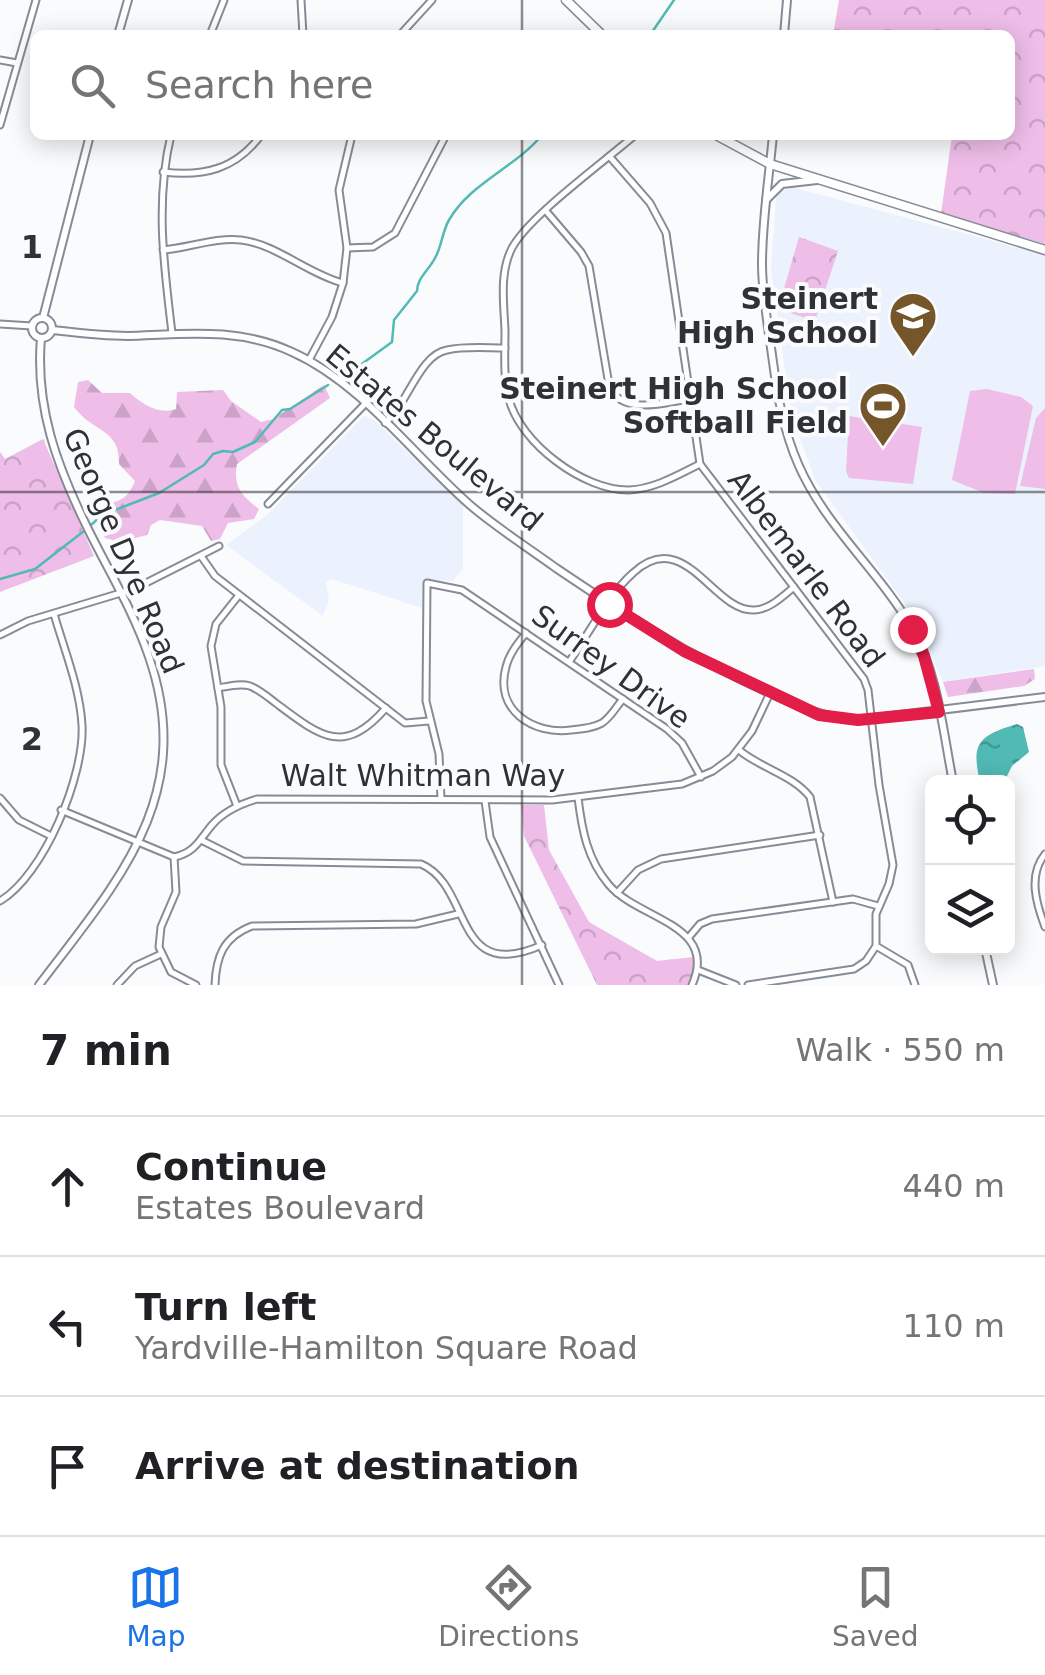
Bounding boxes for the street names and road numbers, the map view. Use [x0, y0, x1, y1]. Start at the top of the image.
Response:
street label: Estates Boulevard [319, 337, 550, 538]
street label: George Dye Road [56, 423, 191, 679]
street label: Albemarle Road [721, 463, 892, 674]
street label: Surrey Drive [525, 597, 697, 736]
street label: Walt Whitman Way [281, 758, 565, 793]

